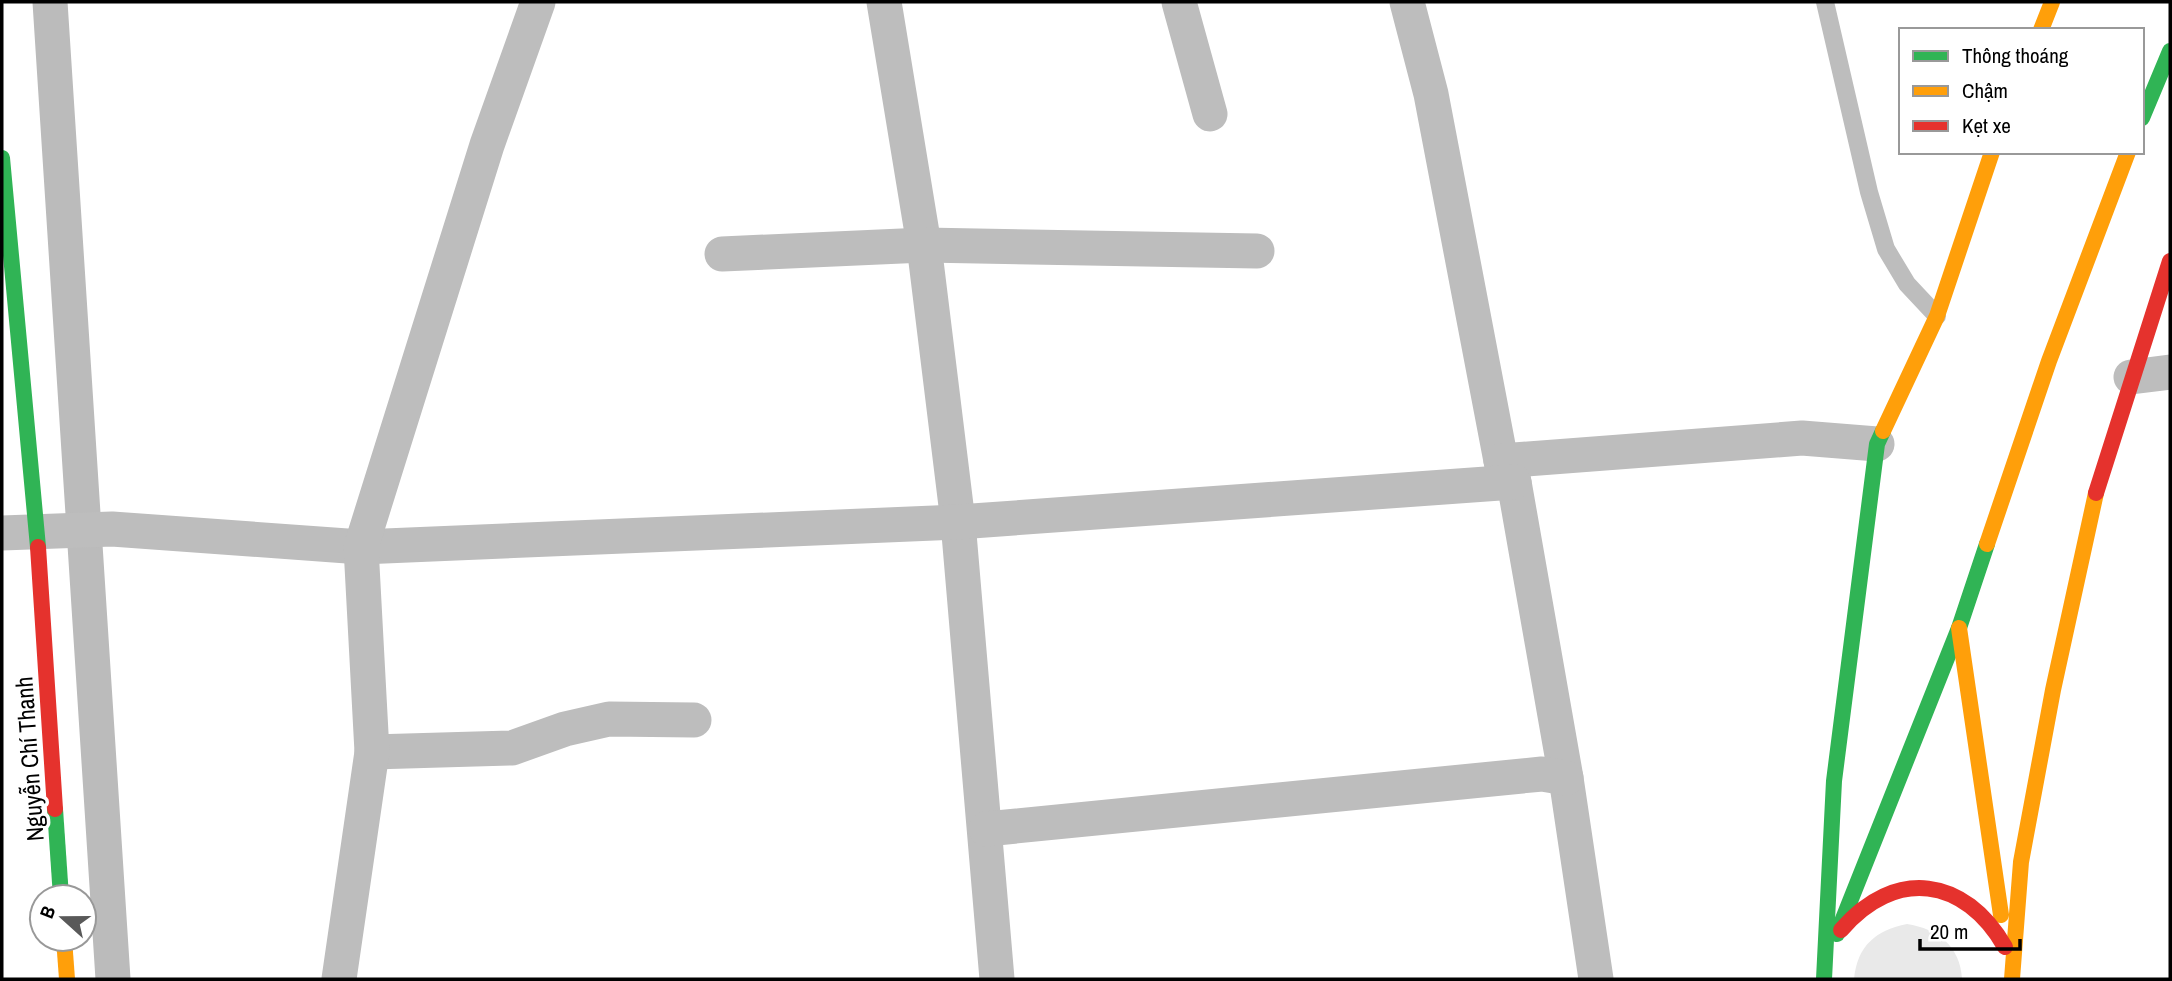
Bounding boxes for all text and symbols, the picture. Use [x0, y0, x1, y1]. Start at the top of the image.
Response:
legend [1899, 28, 2144, 154]
text: Thông thoáng [1962, 41, 2069, 70]
text: Chậm [1962, 76, 2008, 105]
text: Kẹt xe [1962, 111, 2011, 140]
street label: Nguyễn Chí Thanh [7, 676, 51, 842]
north arrow [28, 883, 98, 953]
text: B [33, 902, 61, 922]
scale bar [1920, 908, 2020, 952]
text: 20 m [1930, 917, 1968, 946]

